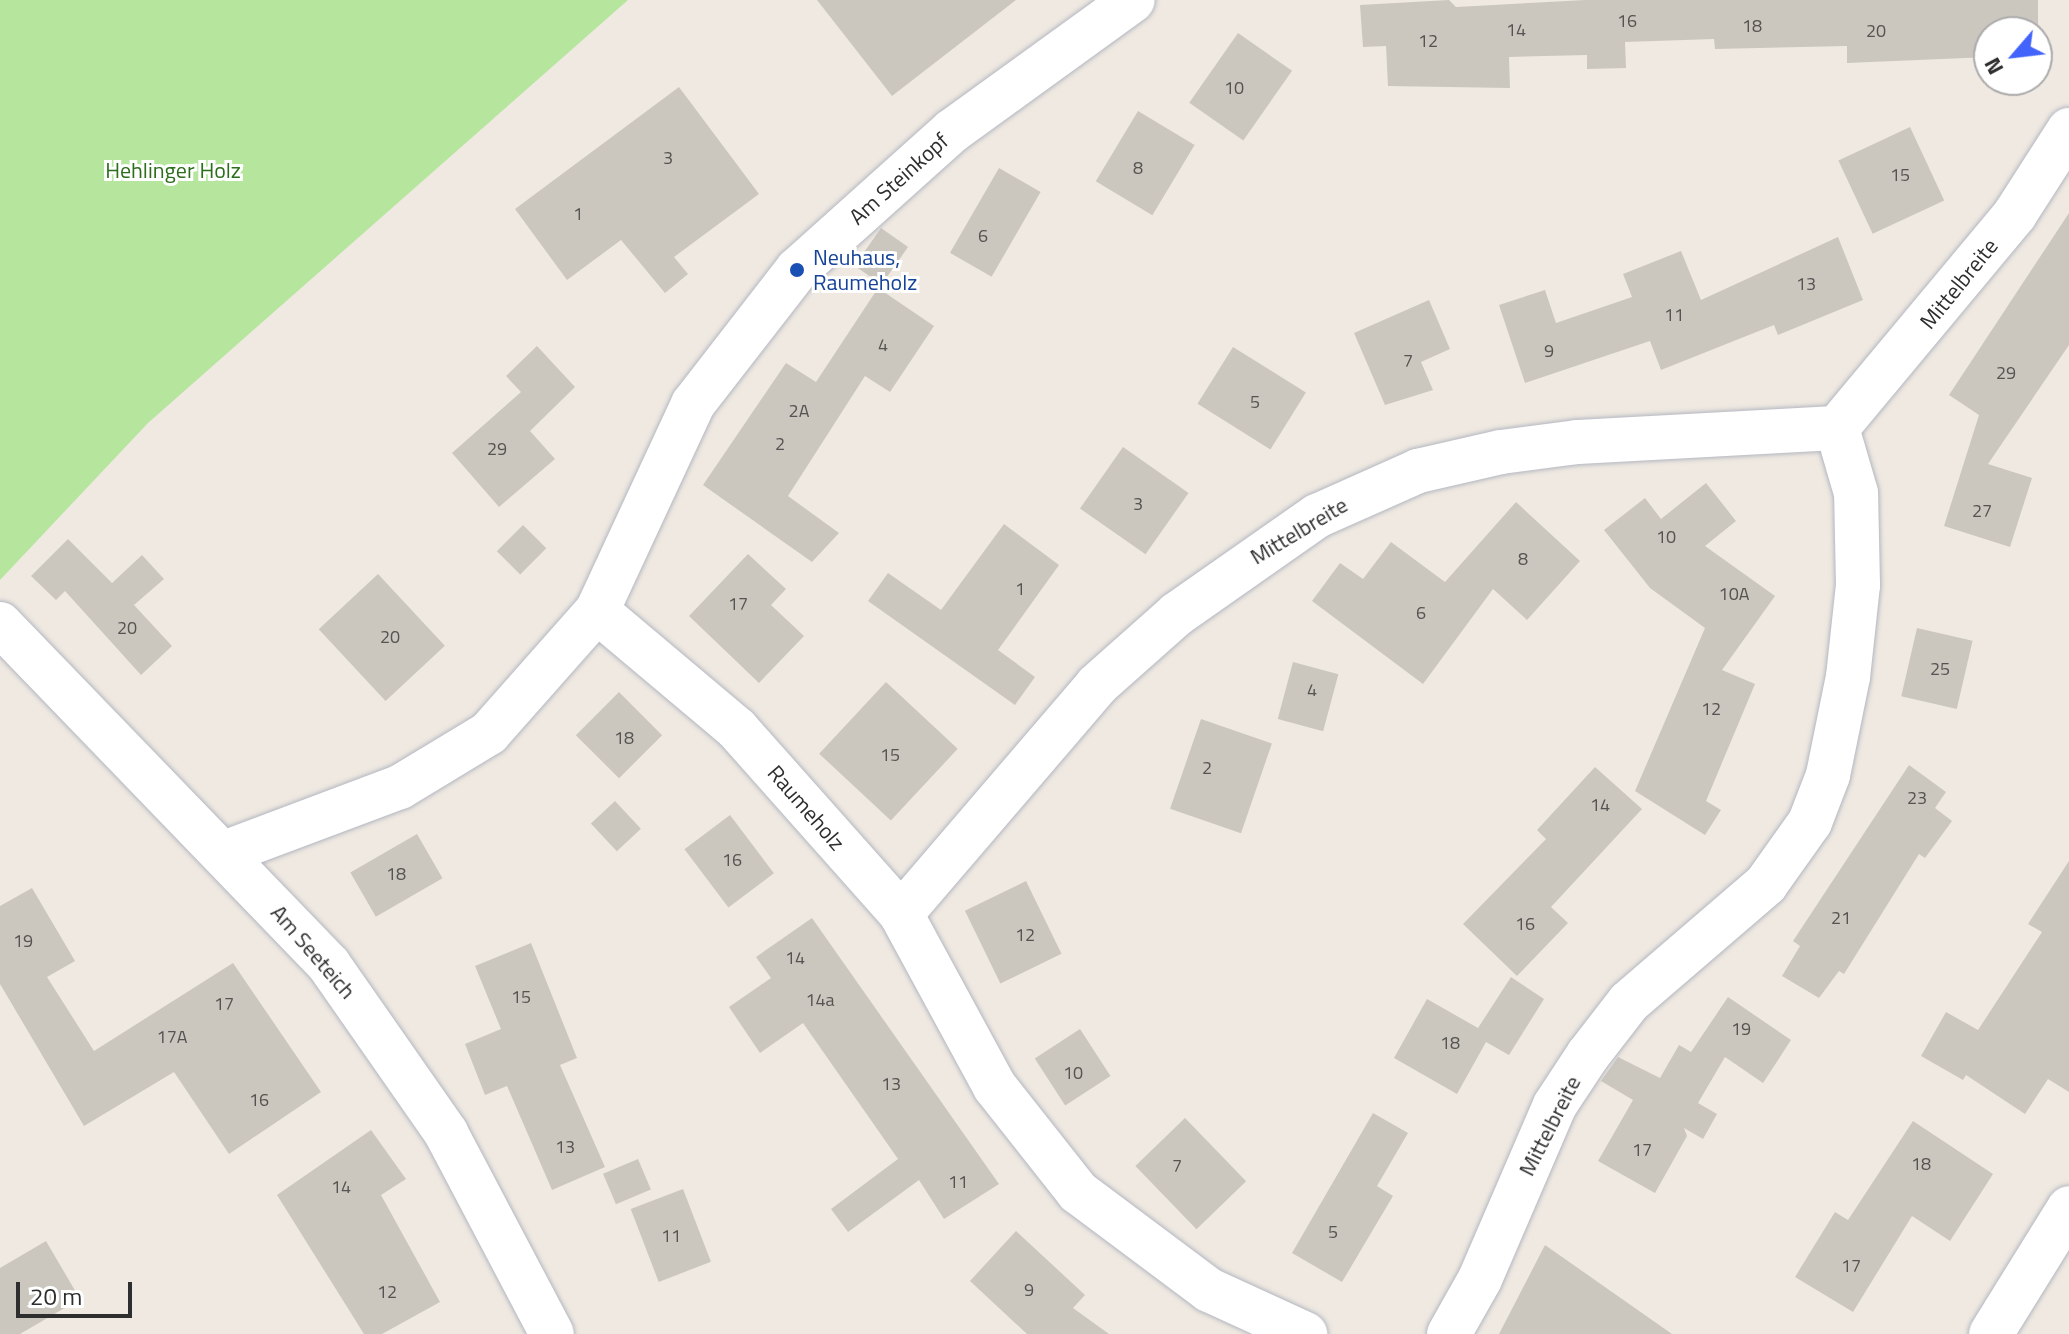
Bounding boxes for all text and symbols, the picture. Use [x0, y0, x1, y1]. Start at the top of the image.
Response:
house number: 16 [1617, 10, 1637, 32]
house number: 18 [1742, 15, 1762, 37]
north arrow [1973, 16, 2053, 96]
house number: 14 [1506, 19, 1526, 41]
house number: 20 [1866, 20, 1886, 42]
house number: 12 [1418, 30, 1438, 52]
text: N [1975, 52, 2012, 81]
house number: 10 [1224, 77, 1244, 99]
street label: Am Steinkopf [844, 128, 954, 230]
house number: 3 [663, 147, 673, 169]
house number: 8 [1133, 157, 1143, 179]
park label: Hehlinger Holz [105, 158, 241, 184]
house number: 15 [1890, 164, 1910, 186]
house number: 1 [573, 203, 583, 225]
house number: 6 [978, 225, 988, 247]
street label: Mittelbreite [1915, 233, 2003, 335]
place label: Neuhaus, Raumeholz [813, 244, 917, 296]
marker: Neuhaus, Raumeholz [788, 261, 806, 279]
house number: 13 [1796, 273, 1816, 295]
house number: 11 [1664, 304, 1684, 326]
house number: 4 [878, 334, 888, 356]
house number: 9 [1544, 340, 1554, 362]
house number: 7 [1403, 350, 1413, 372]
house number: 29 [1996, 362, 2016, 384]
house number: 5 [1250, 391, 1260, 413]
house number: 2A [789, 400, 809, 422]
house number: 2 [775, 433, 785, 455]
house number: 29 [487, 438, 507, 460]
street label: Mittelbreite [1246, 492, 1352, 570]
house number: 3 [1133, 493, 1143, 515]
house number: 27 [1972, 500, 1992, 522]
house number: 10 [1656, 526, 1676, 548]
house number: 8 [1518, 548, 1528, 570]
house number: 1 [1015, 578, 1025, 600]
house number: 10A [1719, 583, 1749, 605]
house number: 17 [728, 593, 748, 615]
house number: 6 [1416, 602, 1426, 624]
house number: 20 [117, 617, 137, 639]
house number: 20 [380, 626, 400, 648]
house number: 25 [1930, 658, 1950, 680]
house number: 4 [1307, 679, 1317, 701]
house number: 12 [1701, 698, 1721, 720]
house number: 18 [614, 727, 634, 749]
house number: 15 [880, 744, 900, 766]
house number: 2 [1202, 757, 1212, 779]
street label: Raumeholz [762, 760, 850, 856]
house number: 23 [1907, 787, 1927, 809]
house number: 14 [1590, 794, 1610, 816]
house number: 16 [722, 849, 742, 871]
house number: 18 [386, 863, 406, 885]
street label: Am Seeteich [265, 900, 361, 1004]
house number: 21 [1831, 907, 1851, 929]
house number: 16 [1515, 913, 1535, 935]
house number: 12 [1015, 924, 1035, 946]
house number: 19 [13, 930, 33, 952]
house number: 14 [785, 947, 805, 969]
house number: 15 [511, 986, 531, 1008]
house number: 14a [805, 989, 835, 1011]
house number: 17 [214, 993, 234, 1015]
house number: 19 [1731, 1018, 1751, 1040]
house number: 17A [157, 1026, 187, 1048]
house number: 18 [1440, 1032, 1460, 1054]
house number: 10 [1063, 1062, 1083, 1084]
street label: Mittelbreite [1514, 1072, 1586, 1180]
house number: 13 [881, 1073, 901, 1095]
house number: 16 [249, 1089, 269, 1111]
house number: 13 [555, 1136, 575, 1158]
house number: 17 [1632, 1139, 1652, 1161]
house number: 18 [1911, 1153, 1931, 1175]
house number: 7 [1172, 1155, 1182, 1177]
house number: 11 [948, 1171, 968, 1193]
house number: 14 [331, 1176, 351, 1198]
house number: 5 [1328, 1221, 1338, 1243]
house number: 11 [661, 1225, 681, 1247]
house number: 17 [1841, 1255, 1861, 1277]
scale bar [20, 1266, 136, 1316]
text: 20 m [30, 1278, 82, 1314]
house number: 9 [1024, 1279, 1034, 1301]
house number: 12 [377, 1281, 397, 1303]

